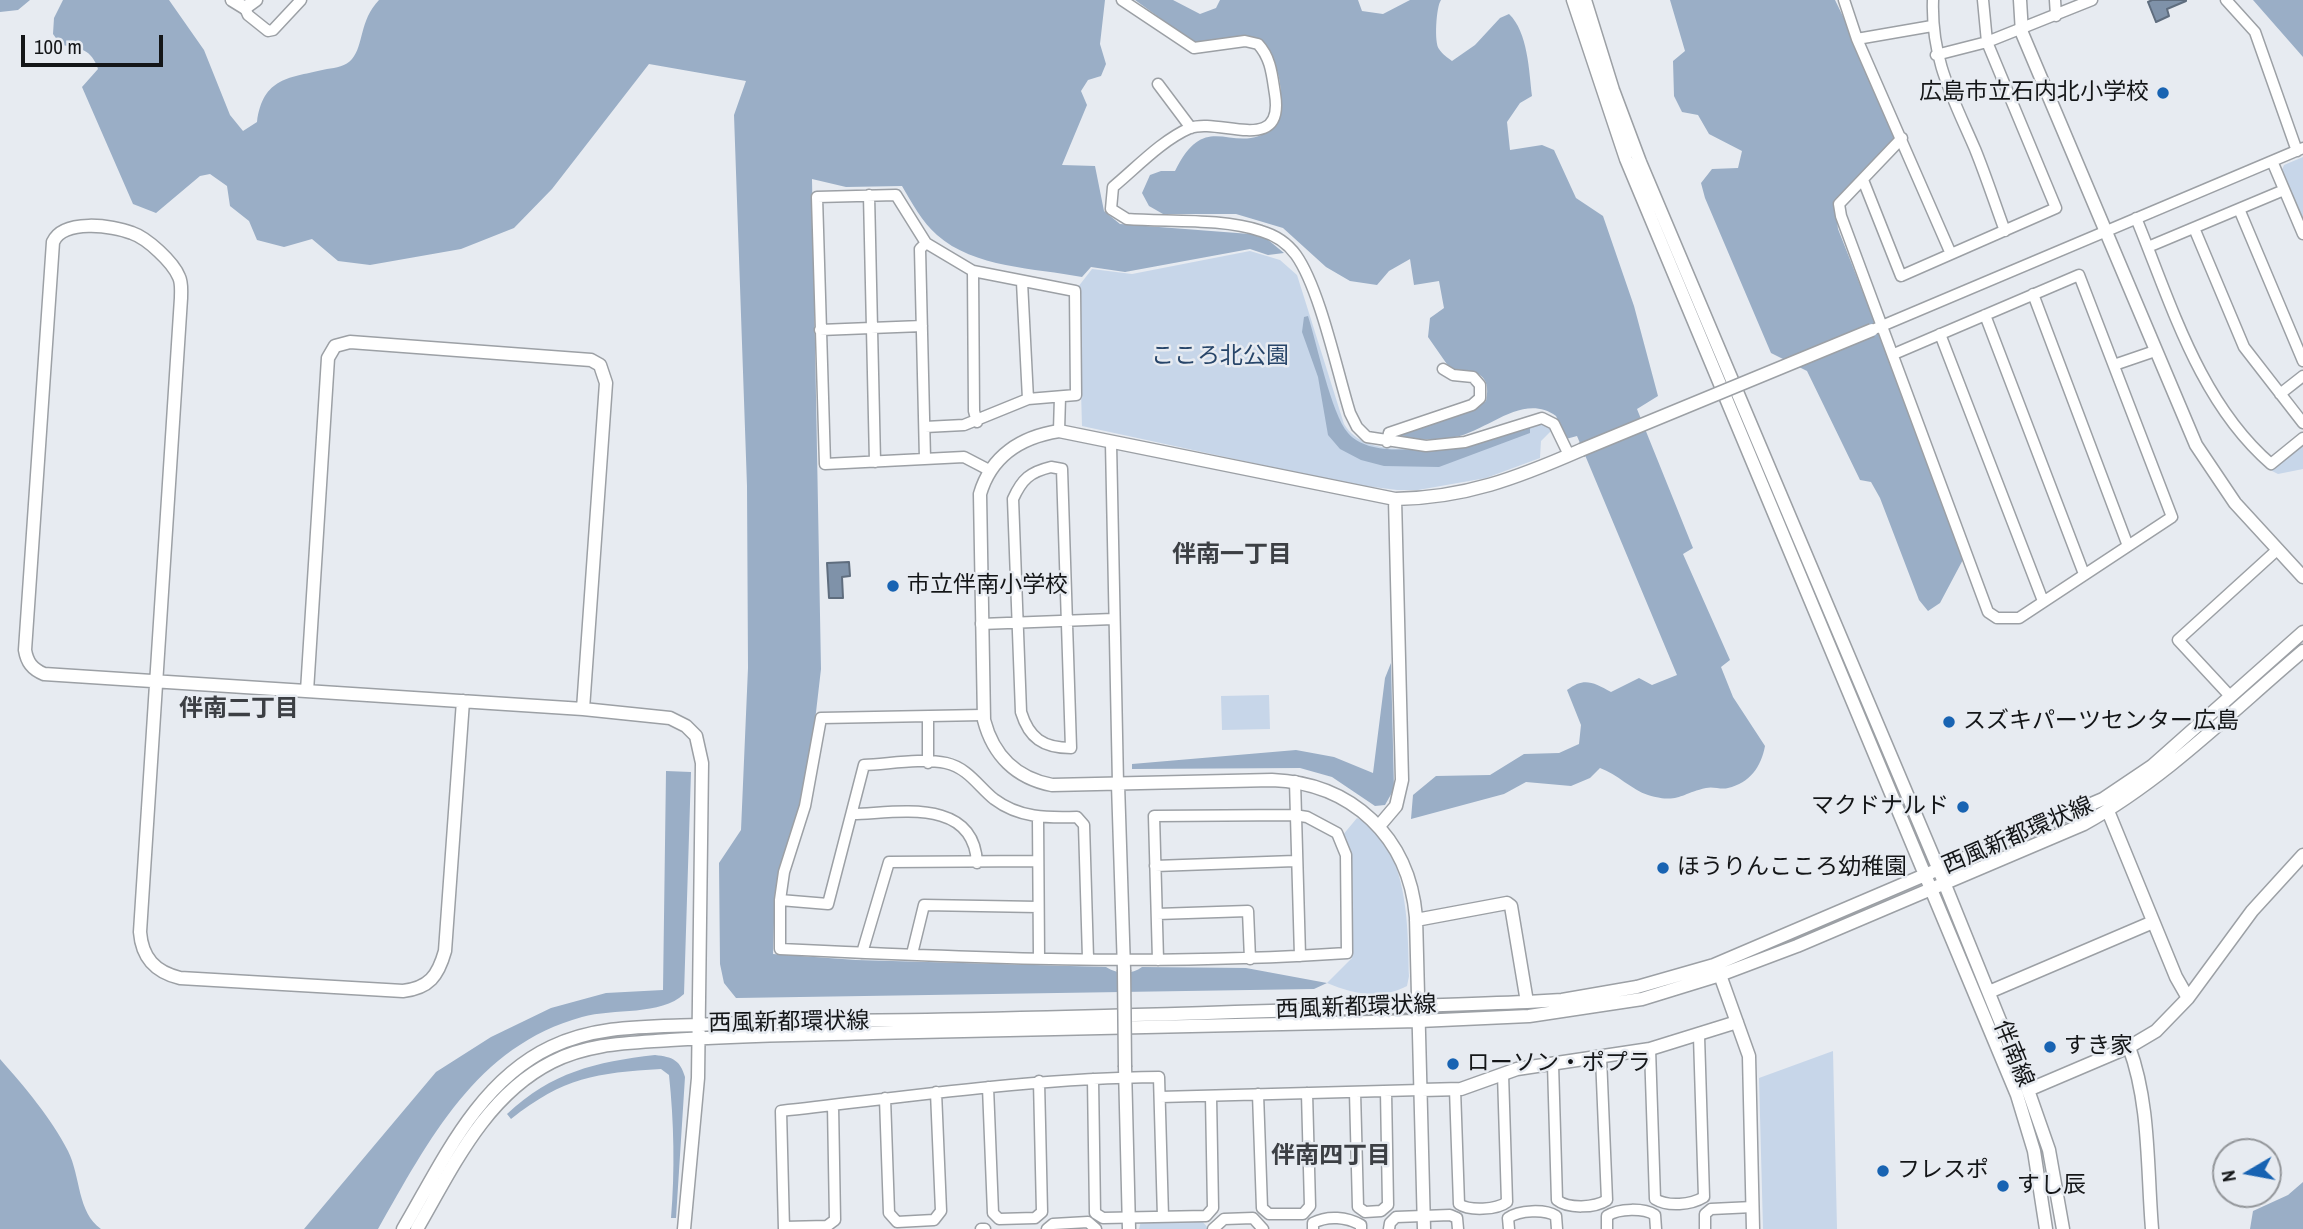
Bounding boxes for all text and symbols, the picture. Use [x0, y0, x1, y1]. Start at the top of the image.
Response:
scale bar [24, 21, 166, 65]
text: 100 m [34, 32, 82, 61]
place label: 広島市立石内北小学校 [1919, 79, 2149, 107]
marker: 広島市立石内北小学校 [2155, 85, 2171, 101]
park label: こころ北公園 [1151, 343, 1289, 371]
district label: 伴南一丁目 [1172, 542, 1292, 570]
place label: 市立伴南小学校 [907, 572, 1068, 600]
marker: 市立伴南小学校 [885, 578, 901, 594]
district label: 伴南二丁目 [179, 696, 299, 724]
place label: スズキパーツセンター広島 [1963, 708, 2239, 736]
marker: スズキパーツセンター広島 [1941, 714, 1957, 730]
street label: 西風新都環状線 [1939, 792, 2097, 880]
place label: マクドナルド [1811, 793, 1949, 821]
marker: マクドナルド [1955, 799, 1971, 815]
place label: ほうりんこころ幼稚園 [1677, 854, 1907, 882]
marker: ほうりんこころ幼稚園 [1655, 860, 1671, 876]
street label: 西風新都環状線 [1275, 991, 1437, 1025]
street label: 西風新都環状線 [708, 1008, 870, 1038]
street label: 伴南線 [1987, 1017, 2039, 1091]
place label: すき家 [2064, 1033, 2133, 1061]
marker: すき家 [2042, 1039, 2058, 1055]
place label: ローソン・ポプラ [1467, 1050, 1651, 1078]
marker: ローソン・ポプラ [1445, 1056, 1461, 1072]
north arrow [2212, 1138, 2282, 1208]
district label: 伴南四丁目 [1271, 1143, 1391, 1171]
place label: フレスポ [1897, 1157, 1989, 1185]
marker: フレスポ [1875, 1163, 1891, 1179]
text: N [2215, 1169, 2242, 1184]
place label: すし辰 [2017, 1172, 2086, 1200]
marker: すし辰 [1995, 1178, 2011, 1194]

